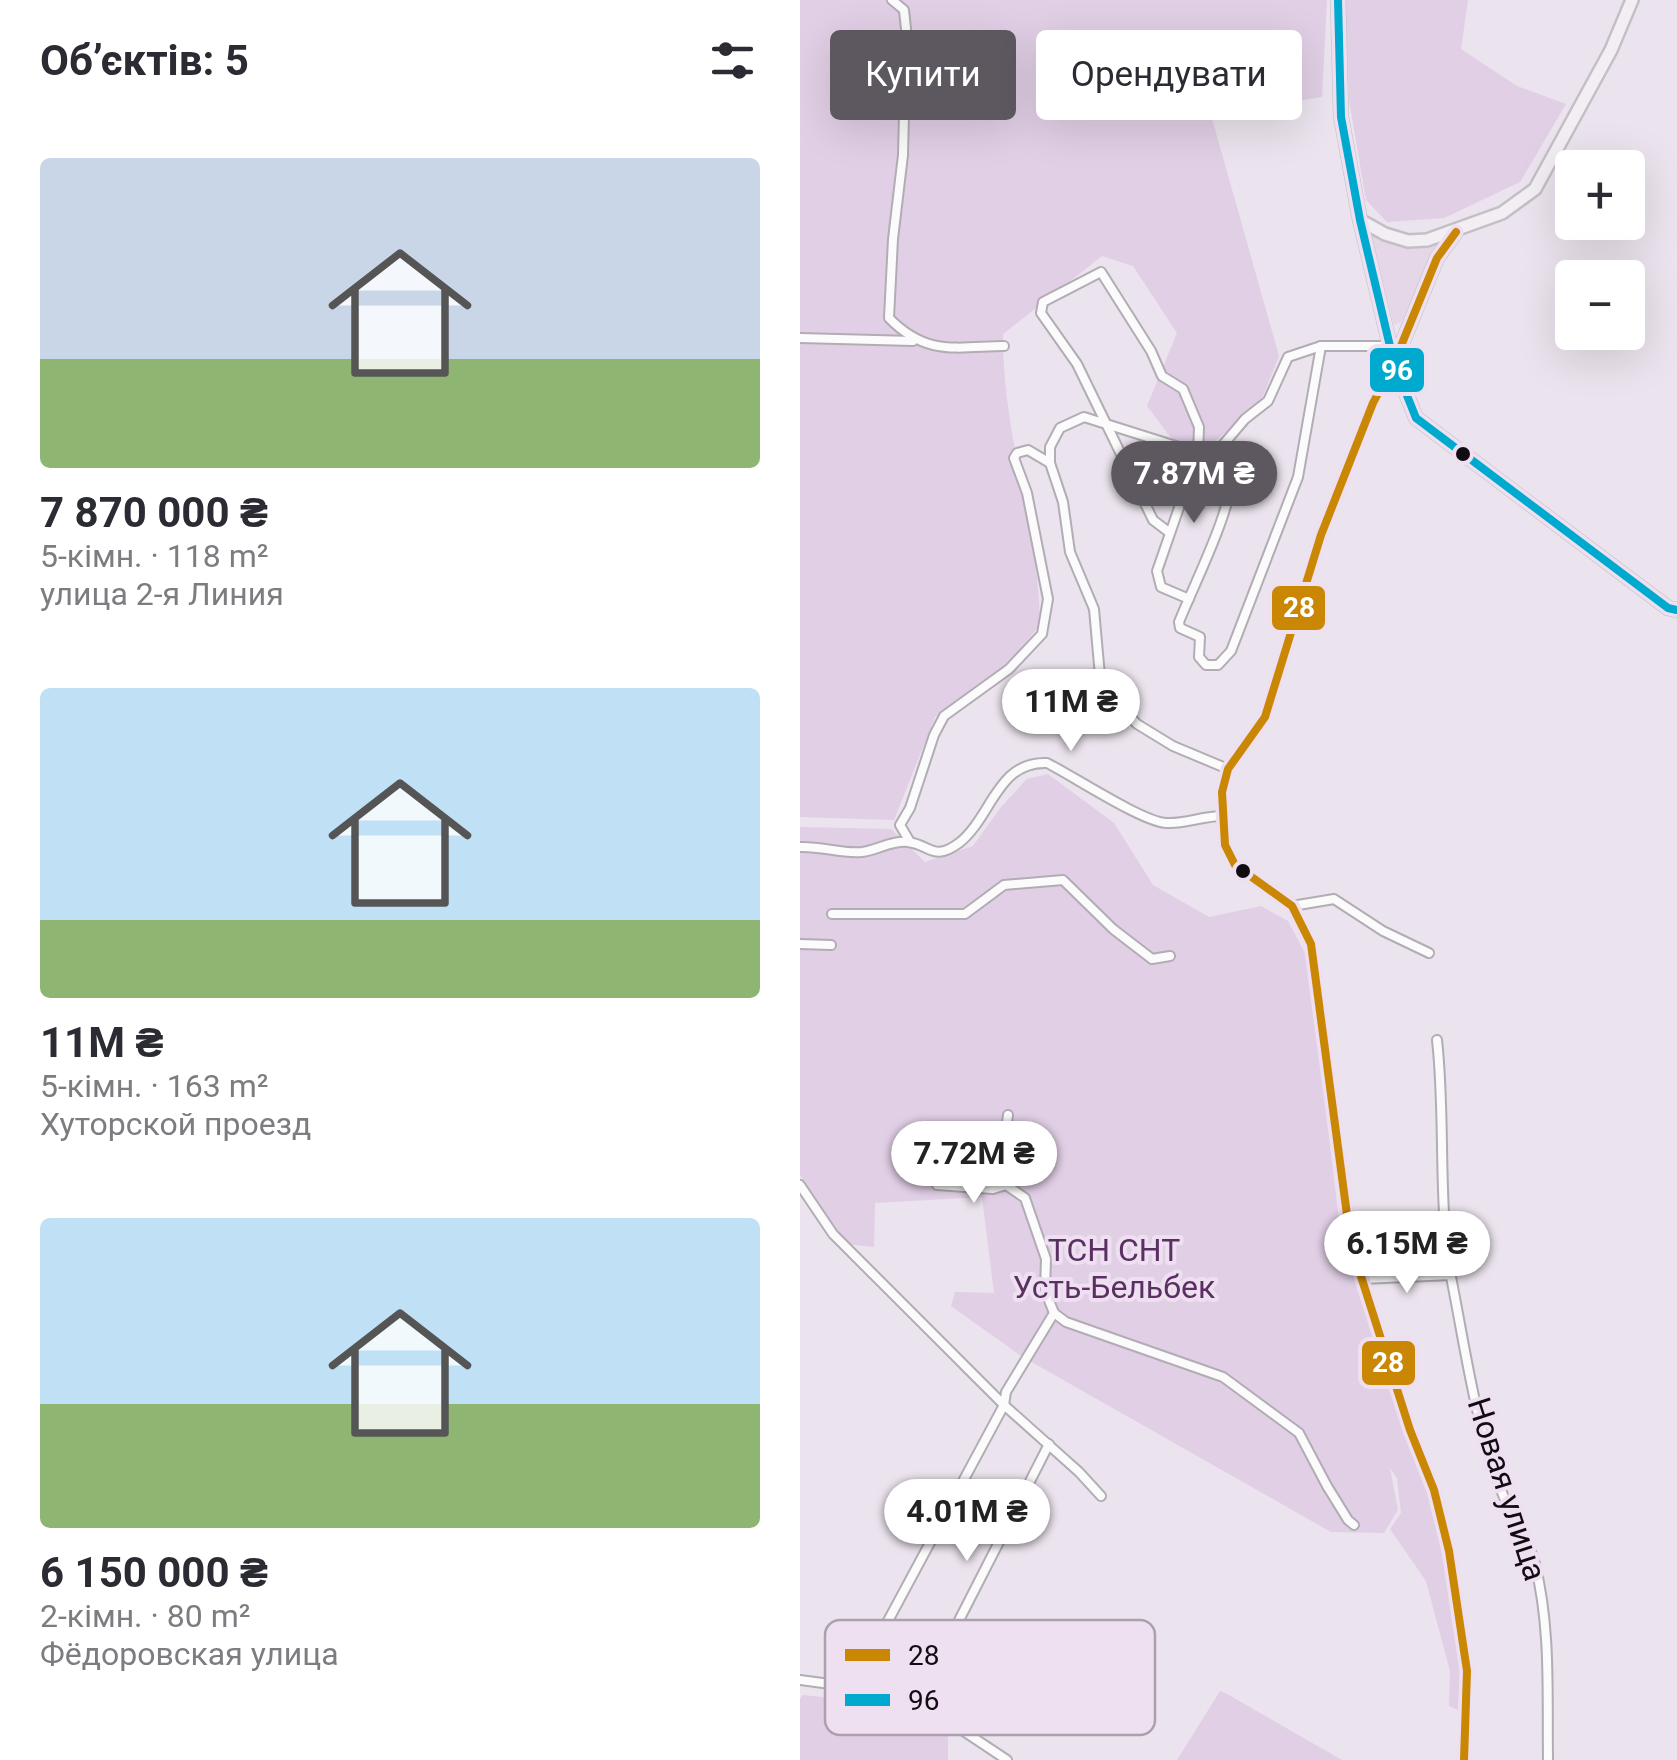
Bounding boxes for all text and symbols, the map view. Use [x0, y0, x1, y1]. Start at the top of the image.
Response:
chip: Купити [830, 30, 1016, 120]
chip: Орендувати [1036, 30, 1302, 120]
icon: filters [705, 33, 760, 88]
text: Об’єктів: 5 [40, 36, 249, 85]
map controls [1555, 150, 1645, 350]
button: + [1555, 150, 1645, 240]
icon: home [310, 223, 490, 403]
button: − [1555, 260, 1645, 350]
line badge: 96 [1368, 346, 1426, 394]
text: 96 [1381, 354, 1413, 387]
pin: 7.87M ₴ [1102, 441, 1286, 526]
unlabelled marker [1453, 444, 1473, 464]
text: 7.87M ₴ [1133, 454, 1255, 492]
text: 7 870 000 ₴ [40, 488, 268, 537]
text: 5-кімн. · 118 m² [40, 537, 268, 575]
text: улица 2-я Линия [40, 575, 284, 613]
line badge: 28 [1270, 584, 1327, 632]
text: 28 [1283, 591, 1315, 624]
pin: 11M ₴ [1001, 669, 1141, 754]
text: 11M ₴ [1024, 682, 1118, 720]
icon: home [310, 753, 490, 933]
unlabelled marker [1233, 861, 1253, 881]
text: 11M ₴ [40, 1018, 163, 1067]
text: 5-кімн. · 163 m² [40, 1067, 268, 1105]
text: Хуторской проезд [40, 1105, 311, 1143]
pin: 7.72M ₴ [882, 1121, 1066, 1206]
text: 7.72M ₴ [913, 1134, 1035, 1172]
pin: 6.15M ₴ [1315, 1211, 1499, 1296]
text: 6.15M ₴ [1346, 1224, 1468, 1262]
park label: ТСН СНТ Усть-Бельбек [1013, 1231, 1215, 1306]
icon: home [310, 1283, 490, 1463]
line badge: 28 [1360, 1339, 1417, 1387]
text: 28 [1372, 1346, 1404, 1379]
street label: Новая улица [1460, 1393, 1554, 1585]
pin: 4.01M ₴ [875, 1479, 1059, 1564]
text: 4.01M ₴ [906, 1492, 1028, 1530]
text: 6 150 000 ₴ [40, 1548, 268, 1597]
text: 2-кімн. · 80 m² [40, 1597, 250, 1635]
legend [825, 1620, 1155, 1735]
text: Фёдоровская улица [40, 1635, 339, 1673]
text: 28 [908, 1639, 939, 1672]
text: 96 [908, 1684, 939, 1717]

